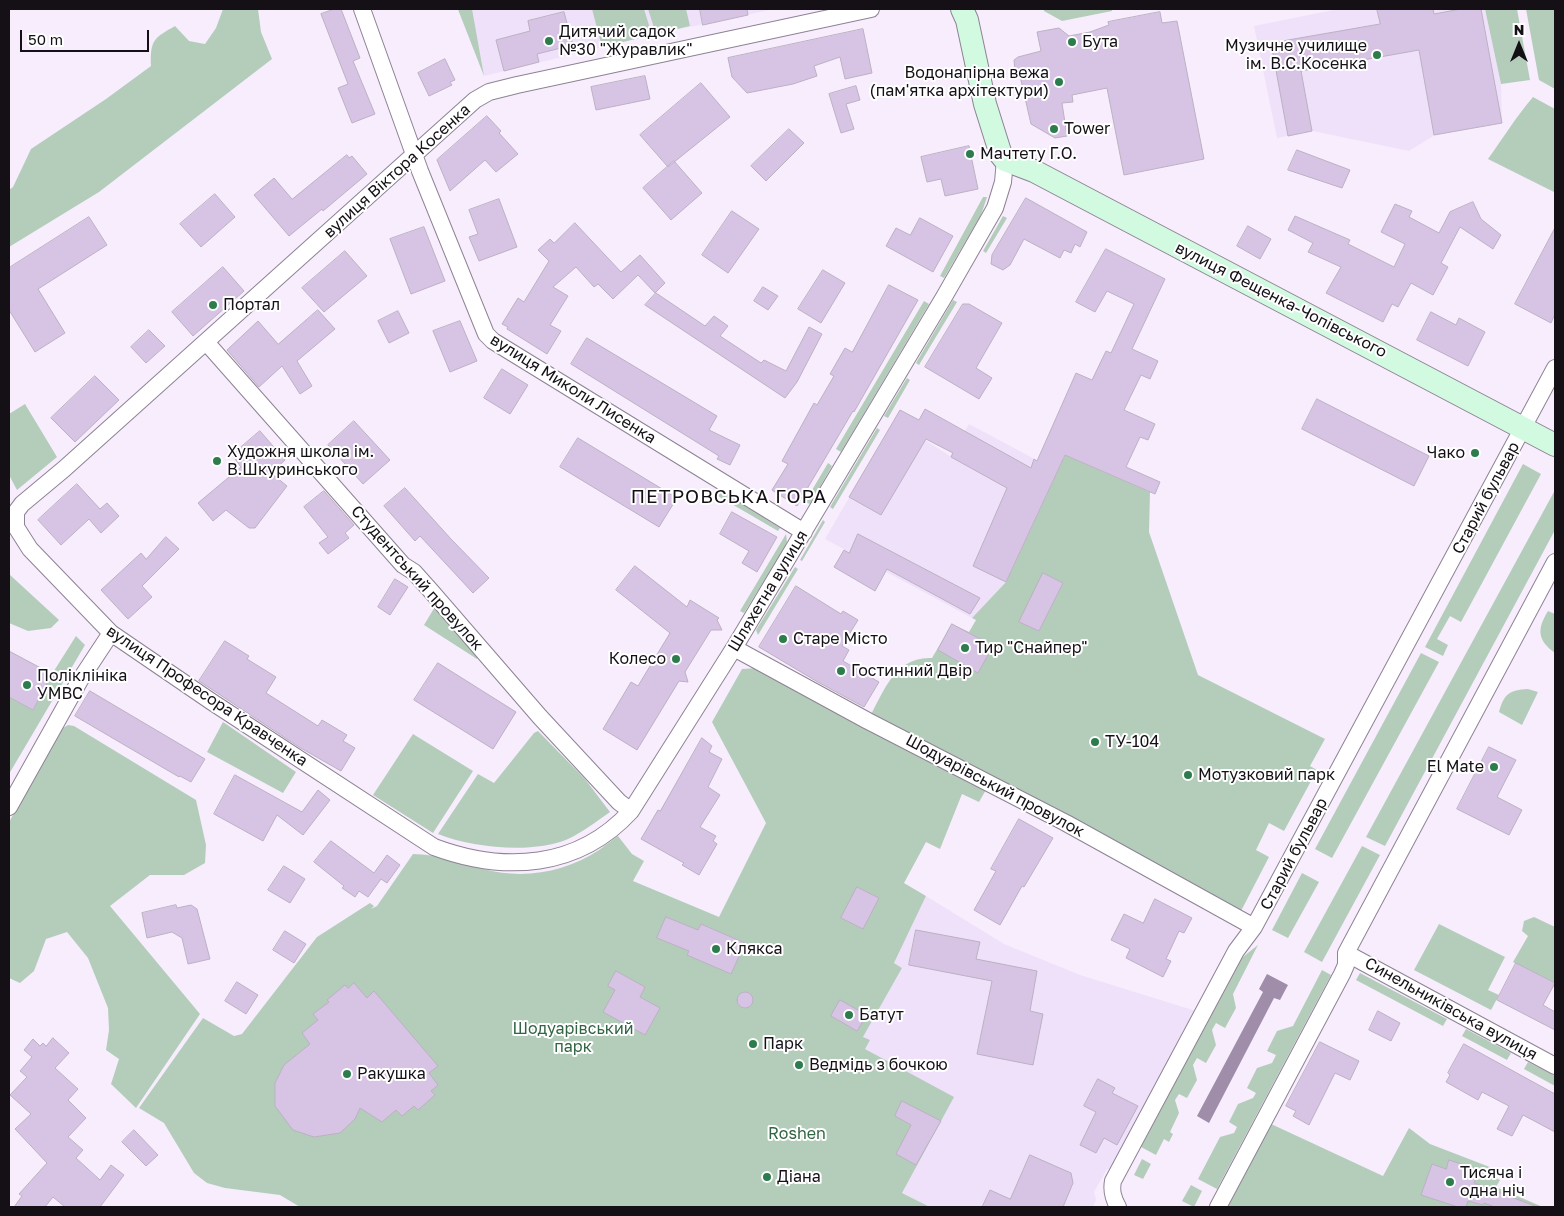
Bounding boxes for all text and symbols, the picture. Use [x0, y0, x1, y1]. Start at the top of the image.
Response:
scale bar [22, 20, 151, 52]
north arrow [1494, 20, 1544, 70]
text: N [1514, 21, 1524, 38]
place label: Дитячий садок №30 "Журавлик" [559, 22, 693, 60]
text: 50 m [28, 30, 63, 48]
place label: Бута [1082, 32, 1118, 52]
marker: Дитячий садок №30 "Журавлик" [543, 35, 555, 47]
marker: Бута [1066, 36, 1078, 48]
place label: Музичне училище ім. В.С.Косенка [1225, 36, 1367, 74]
marker: Музичне училище ім. В.С.Косенка [1371, 49, 1383, 61]
place label: Водонапірна вежа (пам'ятка архітектури) [870, 63, 1049, 101]
marker: Водонапірна вежа (пам'ятка архітектури) [1053, 76, 1065, 88]
street label: вулиця Віктора Косенка [320, 100, 474, 242]
place label: Tower [1064, 119, 1110, 139]
marker: Tower [1048, 123, 1060, 135]
place label: Мачтету Г.О. [980, 144, 1077, 164]
marker: Мачтету Г.О. [964, 148, 976, 160]
street label: вулиця Фещенка-Чопівського [1172, 238, 1390, 362]
place label: Портал [223, 295, 280, 315]
marker: Портал [207, 299, 219, 311]
street label: вулиця Миколи Лисенка [487, 330, 659, 448]
street label: Старий бульвар [1448, 439, 1524, 557]
place label: Художня школа ім. В.Шкуринського [227, 442, 374, 480]
place label: Чако [1427, 443, 1465, 463]
marker: Чако [1469, 447, 1481, 459]
marker: Художня школа ім. В.Шкуринського [211, 455, 223, 467]
district label: ПЕТРОВСЬКА ГОРА [629, 486, 829, 508]
street label: Студентський провулок [347, 502, 487, 654]
street label: Шляхетна вулиця [724, 527, 812, 655]
street label: вулиця Професора Кравченка [103, 621, 311, 771]
place label: Старе Місто [793, 629, 888, 649]
marker: Старе Місто [777, 633, 789, 645]
place label: Тир "Снайпер" [975, 638, 1088, 658]
marker: Тир "Снайпер" [959, 642, 971, 654]
place label: Колесо [609, 649, 666, 669]
marker: Колесо [670, 653, 682, 665]
place label: Гостинний Двір [851, 661, 972, 681]
marker: Гостинний Двір [835, 665, 847, 677]
place label: Поліклініка УМВС [37, 666, 127, 704]
marker: Поліклініка УМВС [21, 679, 33, 691]
street label: Шодуарівський провулок [902, 731, 1088, 841]
place label: ТУ-104 [1105, 732, 1159, 752]
marker: ТУ-104 [1089, 736, 1101, 748]
place label: El Mate [1427, 757, 1484, 777]
marker: El Mate [1488, 761, 1500, 773]
place label: Мотузковий парк [1198, 765, 1335, 785]
marker: Мотузковий парк [1182, 769, 1194, 781]
street label: Старий бульвар [1256, 795, 1332, 913]
place label: Клякса [726, 939, 783, 959]
marker: Клякса [710, 943, 722, 955]
street label: Синельниківська вулиця [1361, 954, 1541, 1064]
place label: Батут [859, 1005, 904, 1025]
marker: Батут [843, 1009, 855, 1021]
park label: Шодуарівський парк [512, 1019, 634, 1057]
place label: Парк [763, 1034, 803, 1054]
marker: Парк [747, 1038, 759, 1050]
place label: Ведмідь з бочкою [809, 1055, 948, 1075]
marker: Ведмідь з бочкою [793, 1059, 805, 1071]
place label: Ракушка [357, 1064, 426, 1084]
marker: Ракушка [341, 1068, 353, 1080]
park label: Roshen [768, 1124, 826, 1144]
place label: Тисяча і одна ніч [1460, 1163, 1525, 1201]
place label: Діана [777, 1167, 821, 1187]
marker: Діана [761, 1171, 773, 1183]
marker: Тисяча і одна ніч [1444, 1176, 1456, 1188]

